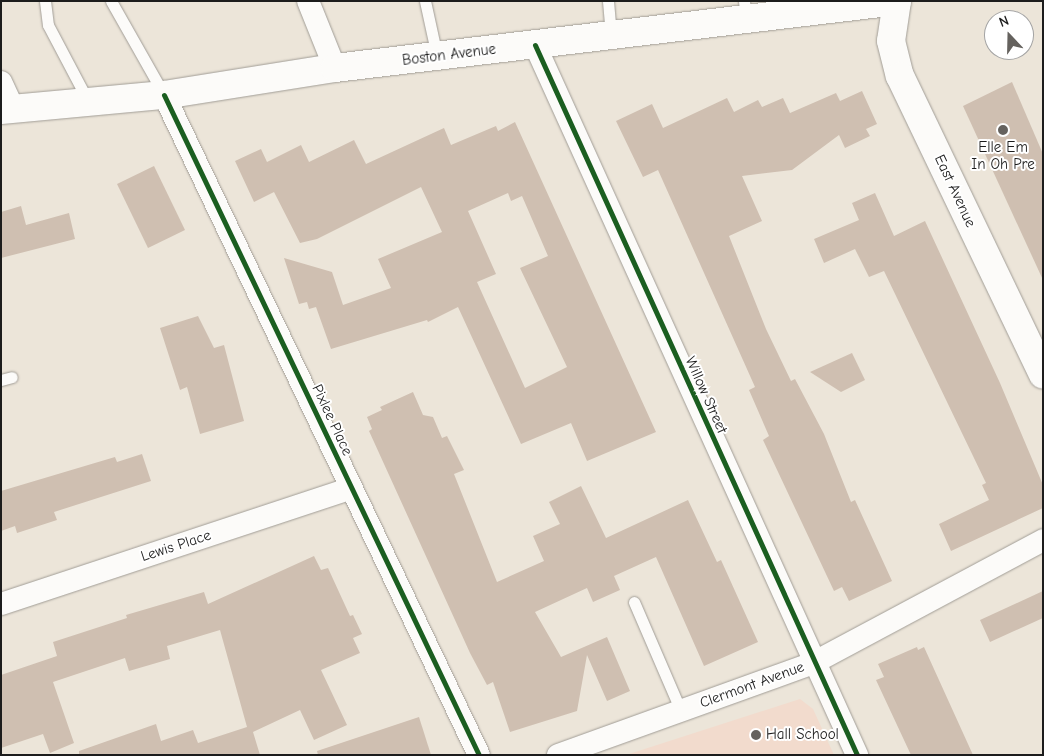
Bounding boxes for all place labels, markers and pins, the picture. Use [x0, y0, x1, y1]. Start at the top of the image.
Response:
marker: Elle Em In Oh Pre [997, 124, 1009, 136]
place label: Elle Em In Oh Pre [971, 138, 1035, 173]
place label: Hall School [766, 726, 839, 744]
marker: Hall School [750, 729, 762, 741]

